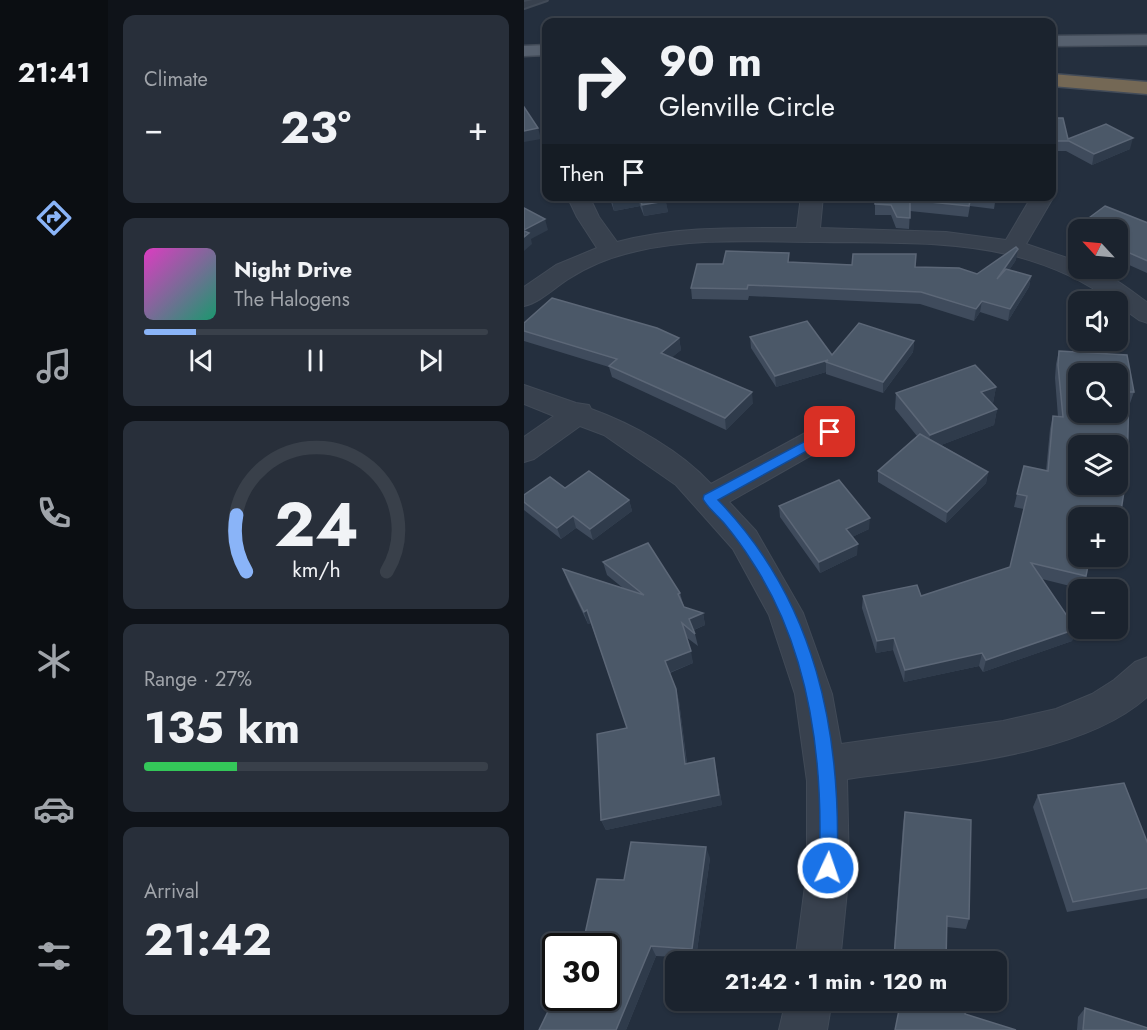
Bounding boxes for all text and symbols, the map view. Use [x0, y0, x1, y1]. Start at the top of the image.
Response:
text: 90 m [659, 31, 762, 92]
icon: right [560, 42, 638, 120]
text: 21:41 [18, 53, 90, 92]
text: Climate [144, 65, 208, 94]
text: Glenville Circle [659, 87, 835, 126]
text: 23° [280, 95, 351, 160]
text: − [144, 105, 163, 152]
text: + [468, 105, 488, 152]
icon: arrive [617, 156, 650, 189]
text: Then [560, 157, 605, 189]
icon: directions [33, 197, 75, 239]
north arrow [1068, 219, 1128, 279]
map controls [1068, 219, 1128, 639]
text: Night Drive [234, 253, 352, 285]
text: The Halogens [234, 285, 350, 314]
button: sound [1068, 291, 1128, 351]
icon: previous [185, 344, 218, 377]
icon: pause [299, 344, 332, 377]
icon: next [414, 344, 447, 377]
icon: music [33, 345, 75, 387]
button: search [1068, 363, 1128, 423]
pin [804, 406, 855, 457]
icon: arrive [813, 415, 846, 448]
button: layers [1068, 435, 1128, 495]
text: 24 [274, 479, 358, 569]
icon: phone [33, 492, 75, 534]
button: + [1068, 507, 1128, 567]
text: km/h [292, 554, 340, 585]
button: − [1068, 579, 1128, 639]
icon: climate [33, 640, 75, 682]
text: Range · 27% [144, 665, 252, 694]
text: 135 km [144, 695, 300, 760]
icon: car [33, 788, 75, 830]
position arrow [796, 836, 860, 900]
text: Arrival [144, 877, 199, 906]
text: 21:42 [144, 907, 272, 972]
speed limit sign: 30 [542, 933, 620, 1011]
icon: filters [33, 935, 75, 977]
text: 21:42 · 1 min · 120 m [725, 965, 947, 997]

